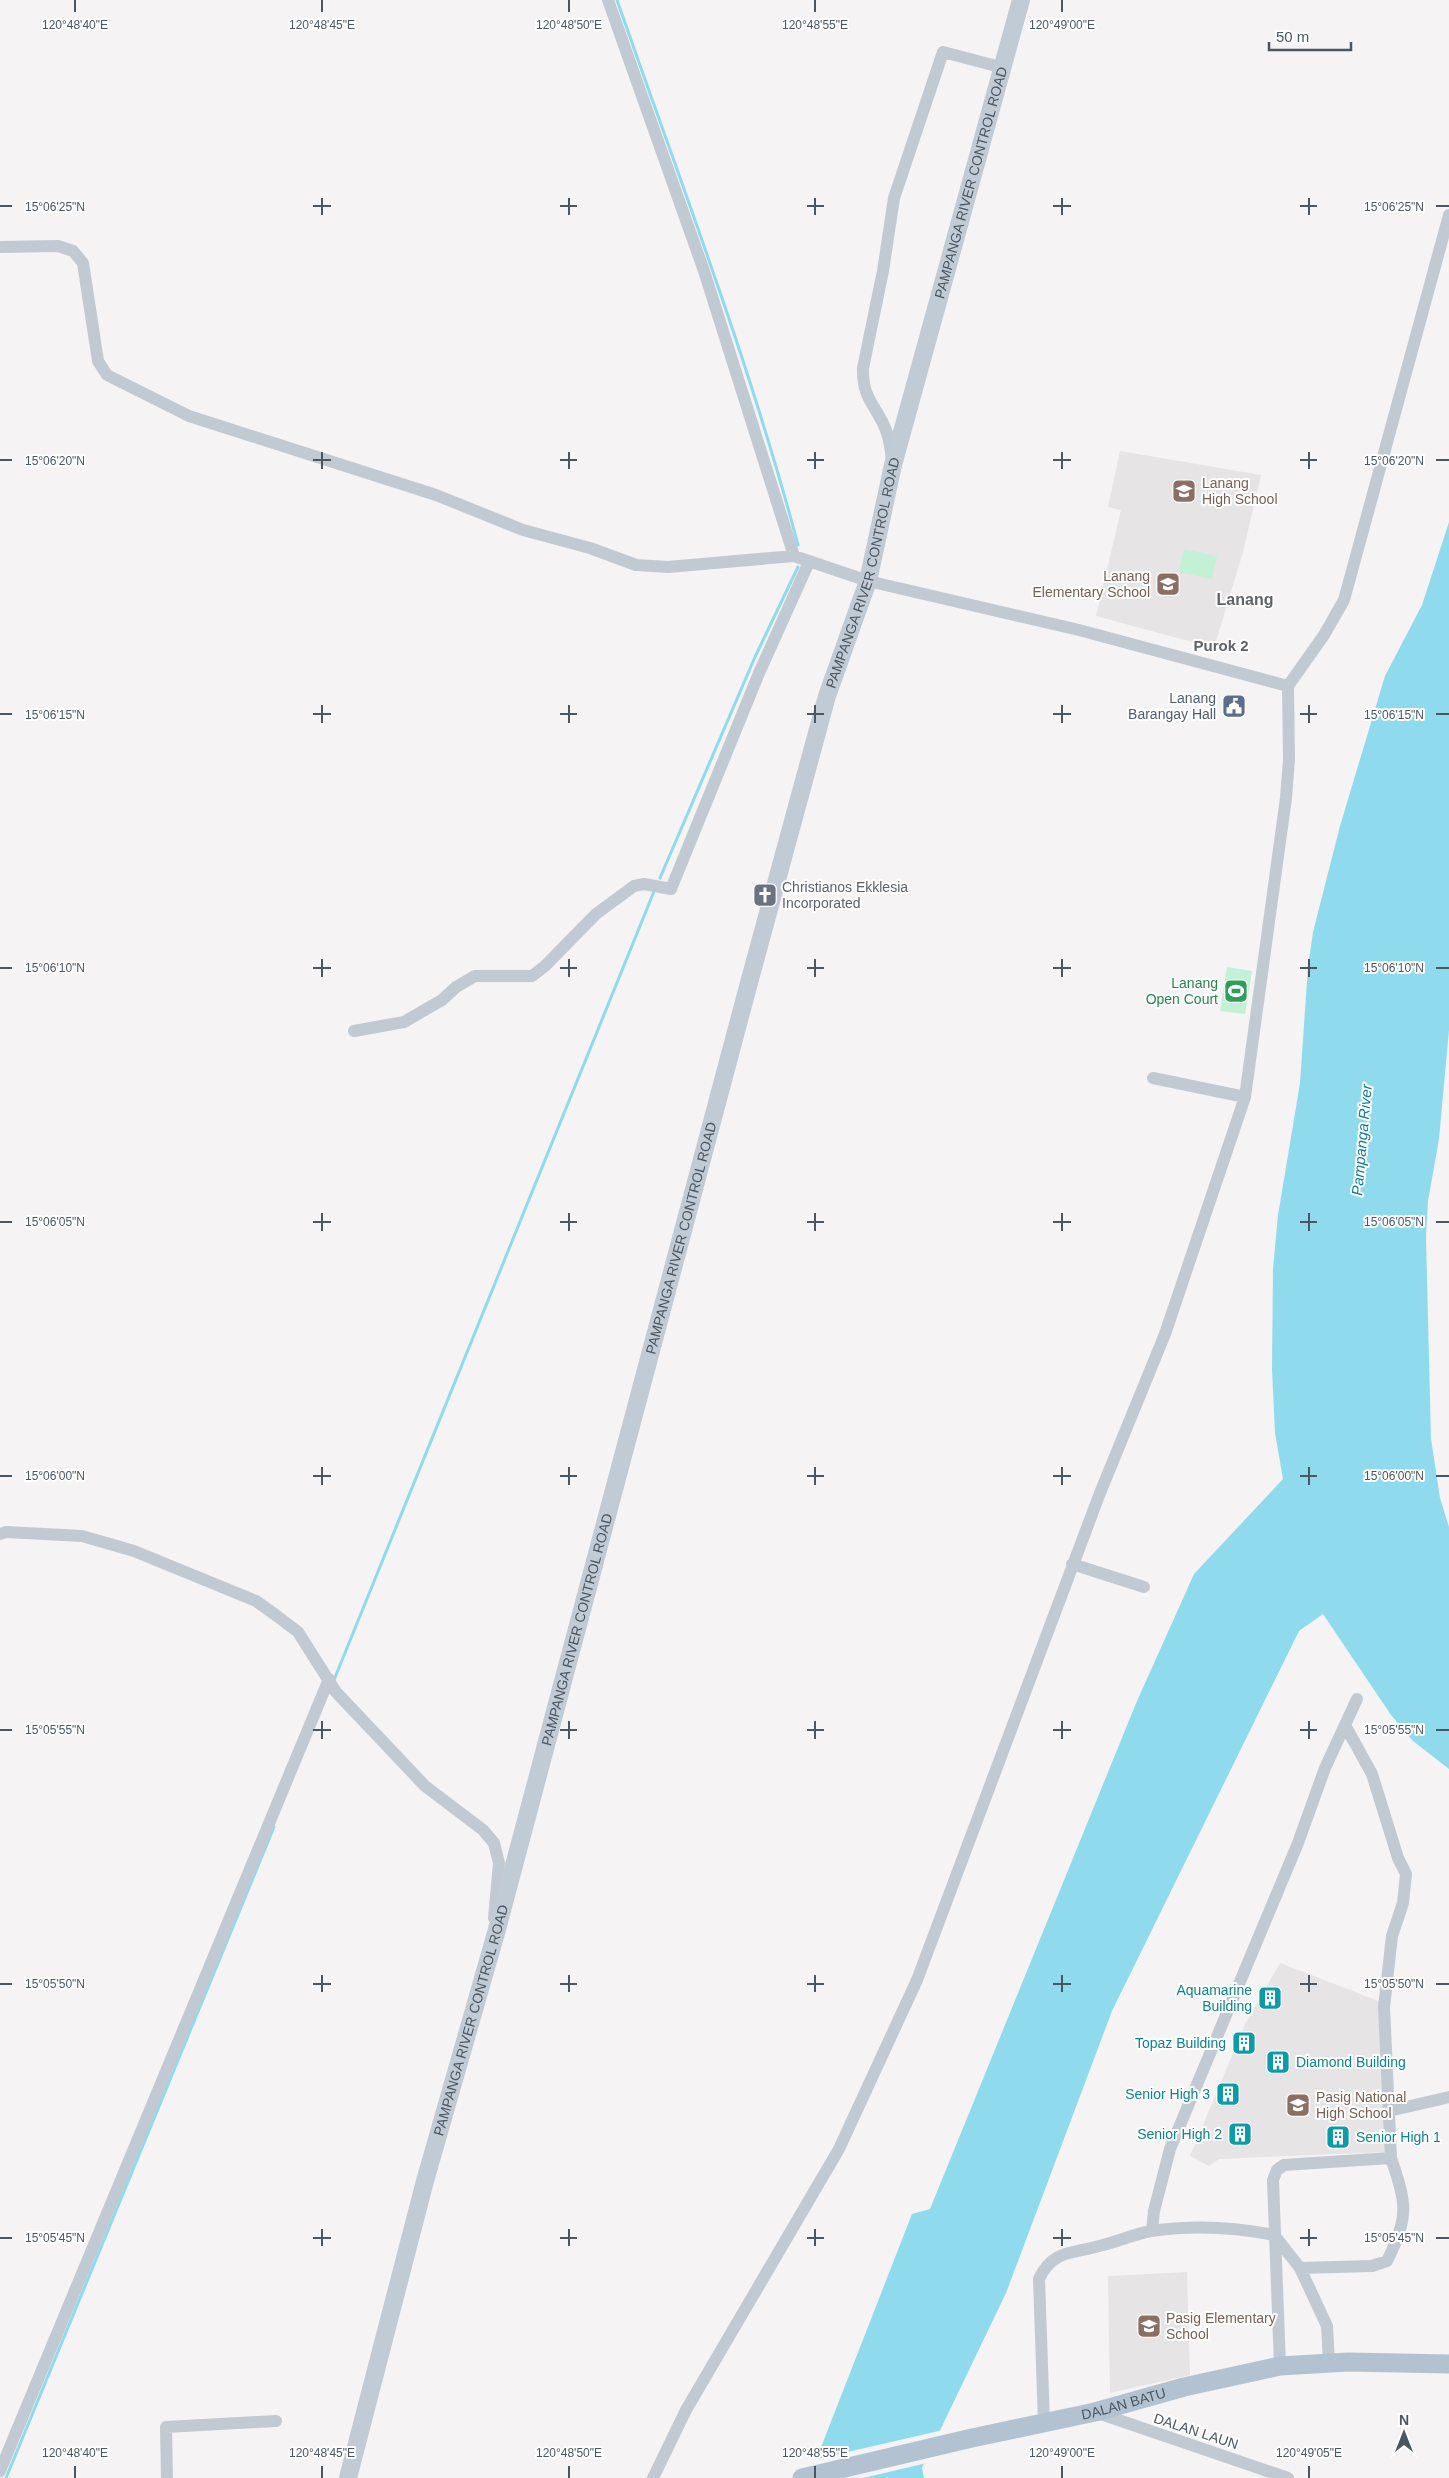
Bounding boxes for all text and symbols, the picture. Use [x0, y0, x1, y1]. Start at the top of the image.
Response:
text: 120°48'40"E [42, 18, 108, 32]
text: 120°48'45"E [289, 18, 355, 32]
text: 120°48'50"E [536, 18, 602, 32]
text: 120°48'55"E [782, 18, 848, 32]
text: 120°49'00"E [1029, 18, 1095, 32]
scale bar [1269, 20, 1352, 52]
text: 50 m [1276, 28, 1309, 45]
street label: PAMPANGA RIVER CONTROL ROAD [931, 65, 1010, 300]
text: 15°06'25"N [25, 200, 85, 214]
text: 15°06'25"N [1364, 200, 1424, 214]
text: 15°06'20"N [25, 454, 85, 468]
text: 15°06'20"N [1364, 454, 1424, 468]
street label: PAMPANGA RIVER CONTROL ROAD [822, 455, 903, 690]
place label: Lanang High School [1202, 475, 1278, 507]
school or university icon: Lanang High School [1171, 478, 1197, 504]
place label: Lanang Elementary School [1032, 568, 1150, 600]
school or university icon: Lanang Elementary School [1155, 571, 1181, 597]
district label: Lanang [1217, 591, 1273, 608]
district label: Purok 2 [1193, 637, 1249, 654]
place label: Lanang Barangay Hall [1128, 690, 1216, 722]
public building icon: Lanang Barangay Hall [1221, 693, 1247, 719]
text: 15°06'15"N [25, 708, 85, 722]
text: 15°06'15"N [1364, 708, 1424, 722]
place label: Christianos Ekklesia Incorporated [782, 879, 908, 911]
church icon: Christianos Ekklesia Incorporated [752, 882, 778, 908]
text: 15°06'10"N [25, 961, 85, 975]
text: 15°06'10"N [1364, 961, 1424, 975]
place label: Lanang Open Court [1146, 975, 1218, 1007]
sports icon: Lanang Open Court [1223, 978, 1249, 1004]
water label: Pampanga River [1348, 1083, 1375, 1196]
street label: PAMPANGA RIVER CONTROL ROAD [642, 1120, 720, 1356]
text: 15°06'05"N [25, 1215, 85, 1229]
text: 15°06'05"N [1364, 1215, 1424, 1229]
text: 15°06'00"N [25, 1469, 85, 1483]
text: 15°06'00"N [1364, 1469, 1424, 1483]
street label: PAMPANGA RIVER CONTROL ROAD [538, 1512, 615, 1747]
text: 15°05'55"N [25, 1723, 85, 1737]
text: 15°05'55"N [1364, 1723, 1424, 1737]
street label: PAMPANGA RIVER CONTROL ROAD [430, 1903, 511, 2138]
text: 15°05'50"N [25, 1977, 85, 1991]
text: 15°05'50"N [1364, 1977, 1424, 1991]
place label: Aquamarine Building [1177, 1982, 1252, 2014]
building icon: Aquamarine Building [1257, 1985, 1283, 2011]
building icon: Topaz Building [1231, 2030, 1257, 2056]
place label: Topaz Building [1135, 2035, 1226, 2051]
building icon: Diamond Building [1265, 2049, 1291, 2075]
place label: Diamond Building [1296, 2054, 1406, 2070]
building icon: Senior High 3 [1215, 2081, 1241, 2107]
place label: Senior High 3 [1125, 2086, 1210, 2102]
place label: Pasig National High School [1316, 2089, 1406, 2121]
school or university icon: Pasig National High School [1285, 2092, 1311, 2118]
building icon: Senior High 2 [1227, 2121, 1253, 2147]
building icon: Senior High 1 [1325, 2124, 1351, 2150]
place label: Senior High 2 [1137, 2126, 1222, 2142]
place label: Senior High 1 [1356, 2129, 1441, 2145]
text: 15°05'45"N [25, 2231, 85, 2245]
text: 15°05'45"N [1364, 2231, 1424, 2245]
place label: Pasig Elementary School [1166, 2310, 1276, 2342]
school or university icon: Pasig Elementary School [1136, 2313, 1162, 2339]
street label: DALAN BATU [1080, 2385, 1168, 2423]
north arrow [1379, 2408, 1429, 2458]
street label: DALAN LAUN [1152, 2410, 1240, 2452]
text: N [1399, 2412, 1409, 2428]
text: 120°48'40"E [42, 2446, 108, 2460]
text: 120°48'45"E [289, 2446, 355, 2460]
text: 120°48'50"E [536, 2446, 602, 2460]
text: 120°48'55"E [782, 2446, 848, 2460]
text: 120°49'00"E [1029, 2446, 1095, 2460]
text: 120°49'05"E [1276, 2446, 1342, 2460]

